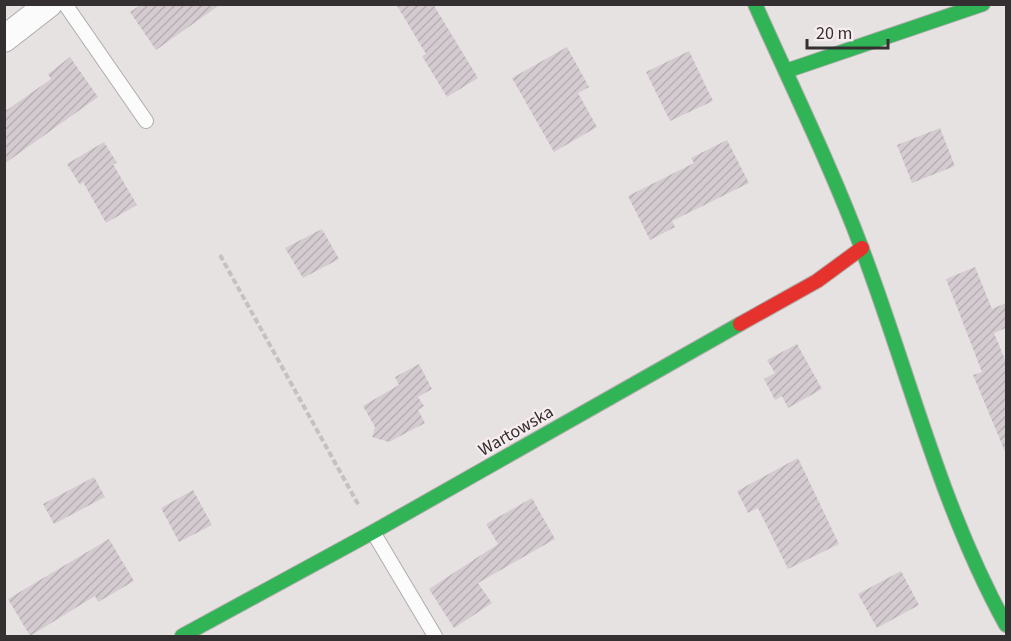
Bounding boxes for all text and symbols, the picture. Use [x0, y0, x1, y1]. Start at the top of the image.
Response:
scale bar [807, 12, 888, 50]
text: 20 m [816, 21, 852, 46]
street label: Wartowska [474, 399, 558, 463]

